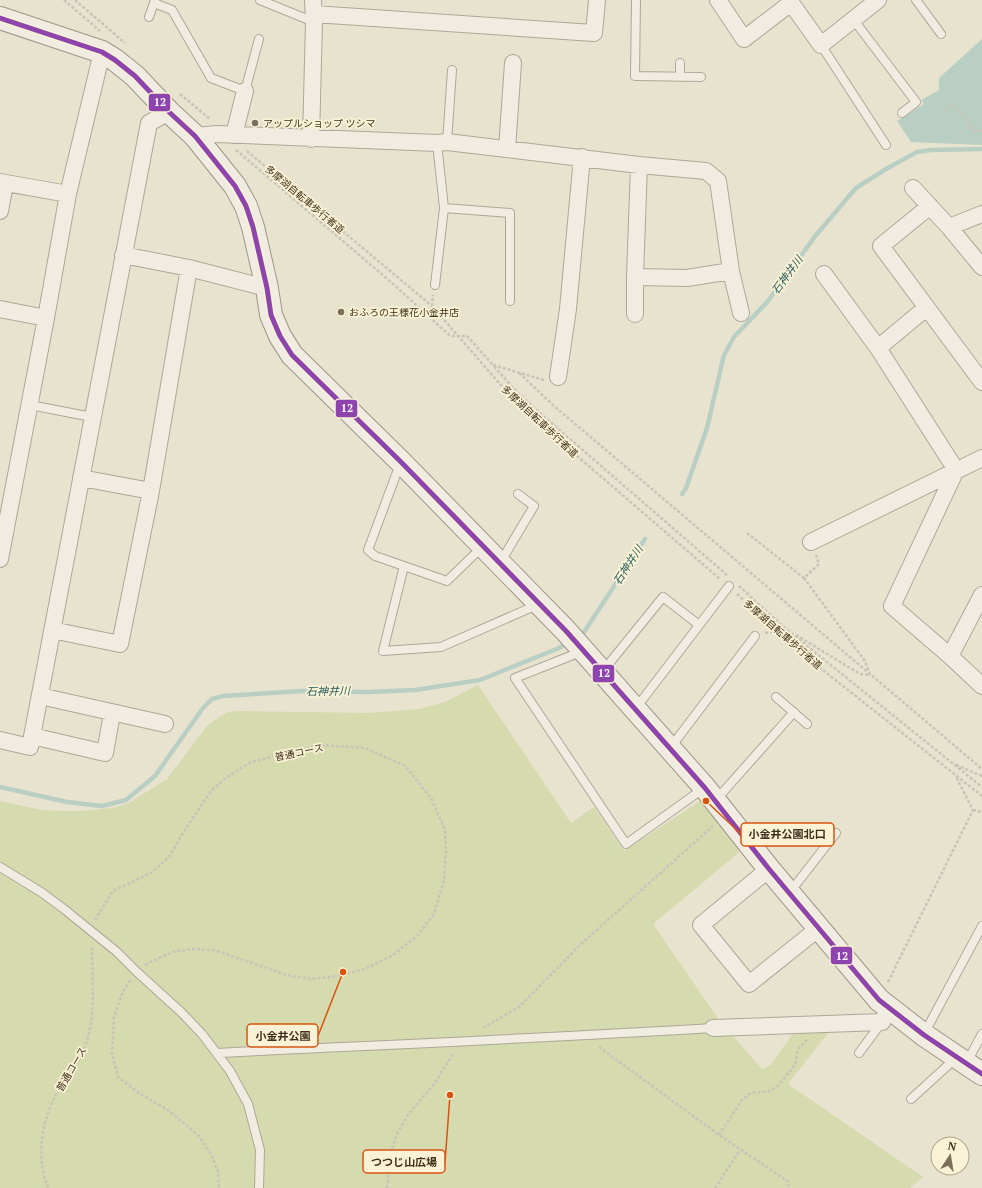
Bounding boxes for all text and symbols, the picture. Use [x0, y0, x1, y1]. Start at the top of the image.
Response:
line badge: 12 [148, 93, 171, 112]
text: 12 [154, 95, 166, 109]
place label: アップルショップ ツシマ [263, 117, 375, 130]
marker: アップルショップ ツシマ [250, 118, 260, 128]
street label: 多摩湖自転車歩行者道 [262, 162, 347, 237]
water label: 石神井川 [768, 252, 806, 297]
place label: おふろの王様花小金井店 [349, 306, 459, 319]
marker: おふろの王様花小金井店 [336, 307, 346, 317]
street label: 多摩湖自転車歩行者道 [499, 383, 581, 460]
line badge: 12 [335, 399, 358, 418]
text: 12 [341, 401, 353, 415]
water label: 石神井川 [610, 542, 646, 587]
street label: 多摩湖自転車歩行者道 [741, 597, 825, 672]
line badge: 12 [592, 664, 615, 683]
text: 12 [598, 666, 610, 680]
water label: 石神井川 [306, 684, 351, 698]
street label: 普通コース [274, 741, 325, 764]
callout: 小金井公園北口 [741, 823, 834, 846]
text: 小金井公園北口 [749, 827, 826, 841]
line badge: 12 [830, 946, 853, 965]
text: 12 [836, 949, 848, 963]
callout: 小金井公園 [247, 1024, 318, 1047]
text: 小金井公園 [256, 1029, 311, 1043]
street label: 普通コース [53, 1045, 89, 1094]
north arrow [930, 1136, 970, 1176]
text: N [947, 1139, 958, 1154]
callout: つつじ山広場 [363, 1150, 445, 1173]
text: つつじ山広場 [371, 1155, 437, 1169]

